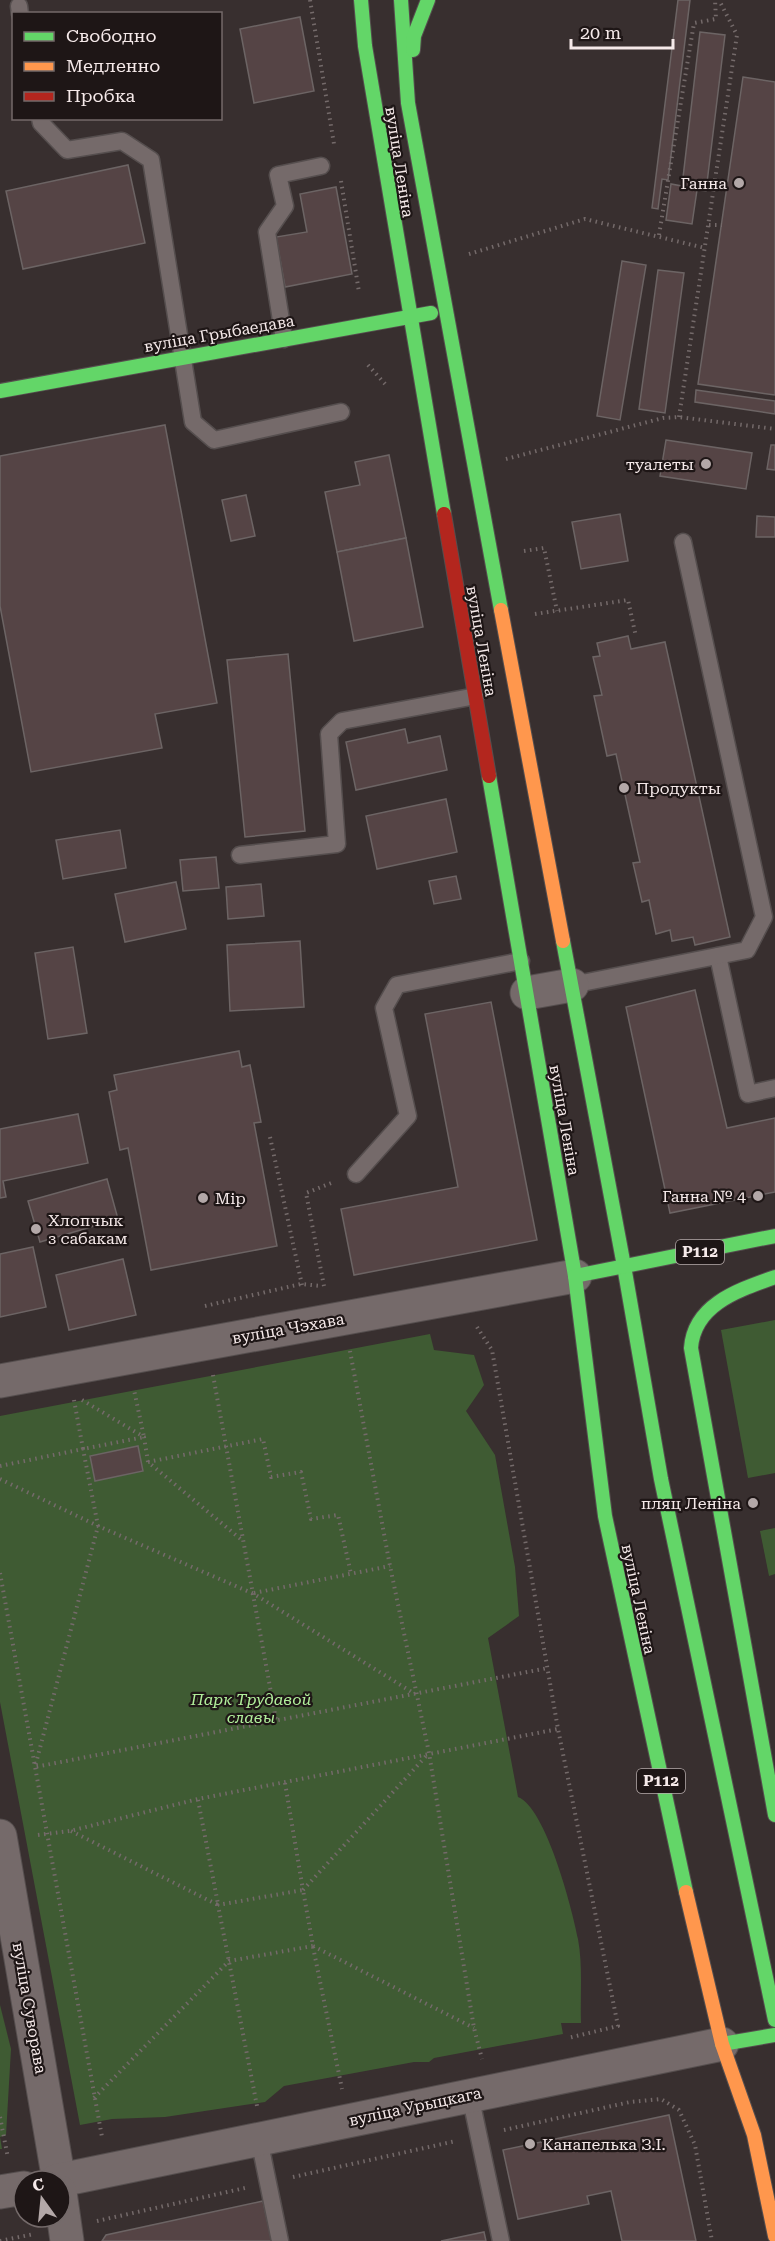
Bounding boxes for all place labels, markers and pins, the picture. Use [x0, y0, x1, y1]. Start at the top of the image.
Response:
place label: Ганна [680, 174, 727, 193]
marker: Ганна [732, 176, 746, 190]
place label: туалеты [626, 455, 694, 474]
marker: туалеты [699, 457, 713, 471]
place label: Продукты [636, 779, 721, 798]
marker: Продукты [617, 781, 631, 795]
place label: Ганна № 4 [662, 1187, 746, 1206]
place label: Мір [215, 1189, 246, 1208]
marker: Ганна № 4 [751, 1189, 765, 1203]
marker: Мір [196, 1191, 210, 1205]
place label: Хлопчык з сабакам [48, 1211, 128, 1248]
marker: Хлопчык з сабакам [29, 1222, 43, 1236]
place label: пляц Леніна [641, 1494, 741, 1513]
marker: пляц Леніна [746, 1496, 760, 1510]
place label: Канапелька З.І. [542, 2135, 666, 2154]
marker: Канапелька З.І. [523, 2137, 537, 2151]

